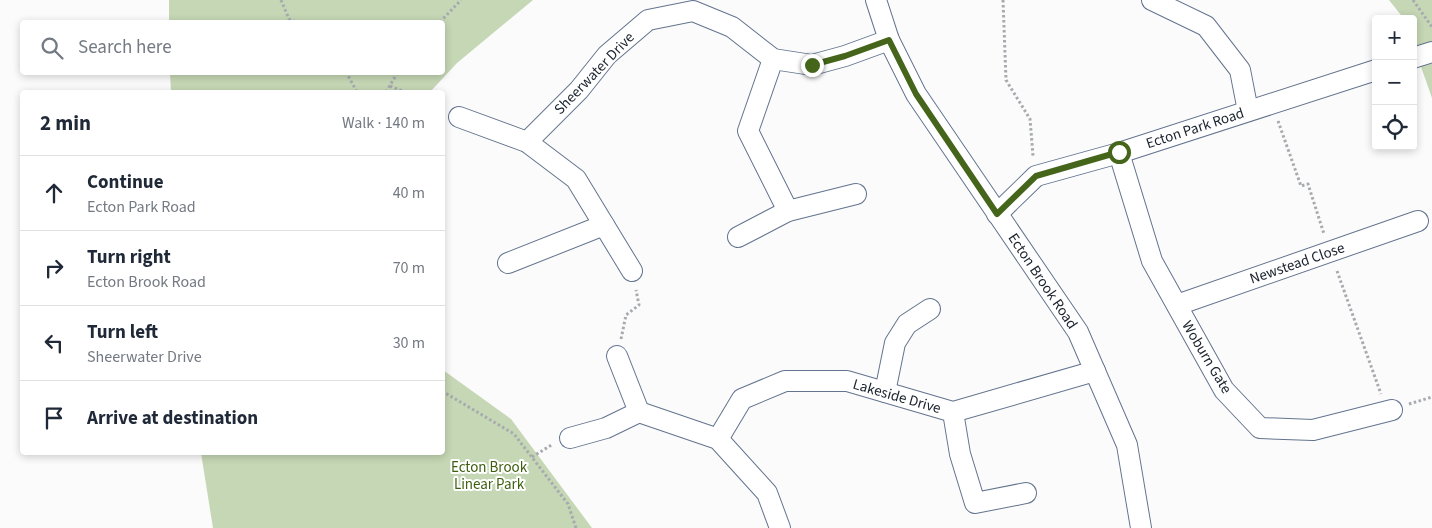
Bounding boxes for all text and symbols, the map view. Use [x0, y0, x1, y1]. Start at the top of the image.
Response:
map controls [1372, 15, 1417, 150]
button: + [1372, 15, 1417, 60]
search box [20, 20, 445, 75]
street label: Sheerwater Drive [549, 27, 639, 119]
icon: search [38, 34, 66, 62]
text: Search here [78, 34, 172, 61]
route end [801, 54, 824, 77]
button: − [1372, 60, 1417, 105]
street label: Ecton Park Road [1143, 103, 1247, 154]
button: locate [1372, 105, 1417, 150]
text: 2 min [40, 108, 91, 138]
text: Walk · 140 m [342, 112, 425, 134]
route start [1108, 141, 1131, 164]
text: Continue [87, 169, 164, 196]
icon: ahead [40, 179, 68, 207]
text: 40 m [393, 182, 425, 204]
text: Ecton Park Road [87, 196, 196, 218]
street label: Ecton Brook Road [1003, 229, 1082, 333]
street label: Newstead Close [1247, 237, 1347, 290]
text: Turn right [87, 244, 171, 271]
icon: right [40, 254, 68, 282]
text: 70 m [393, 257, 425, 279]
text: Ecton Brook Road [87, 271, 206, 293]
street label: Woburn Gate [1177, 317, 1237, 398]
text: Turn left [87, 319, 158, 346]
icon: left [40, 329, 68, 357]
text: 30 m [393, 332, 425, 354]
text: Sheerwater Drive [87, 346, 202, 368]
street label: Lakeside Drive [850, 374, 943, 419]
icon: arrive [40, 404, 68, 432]
text: Arrive at destination [87, 405, 258, 432]
park label: Ecton Brook Linear Park [451, 457, 528, 495]

